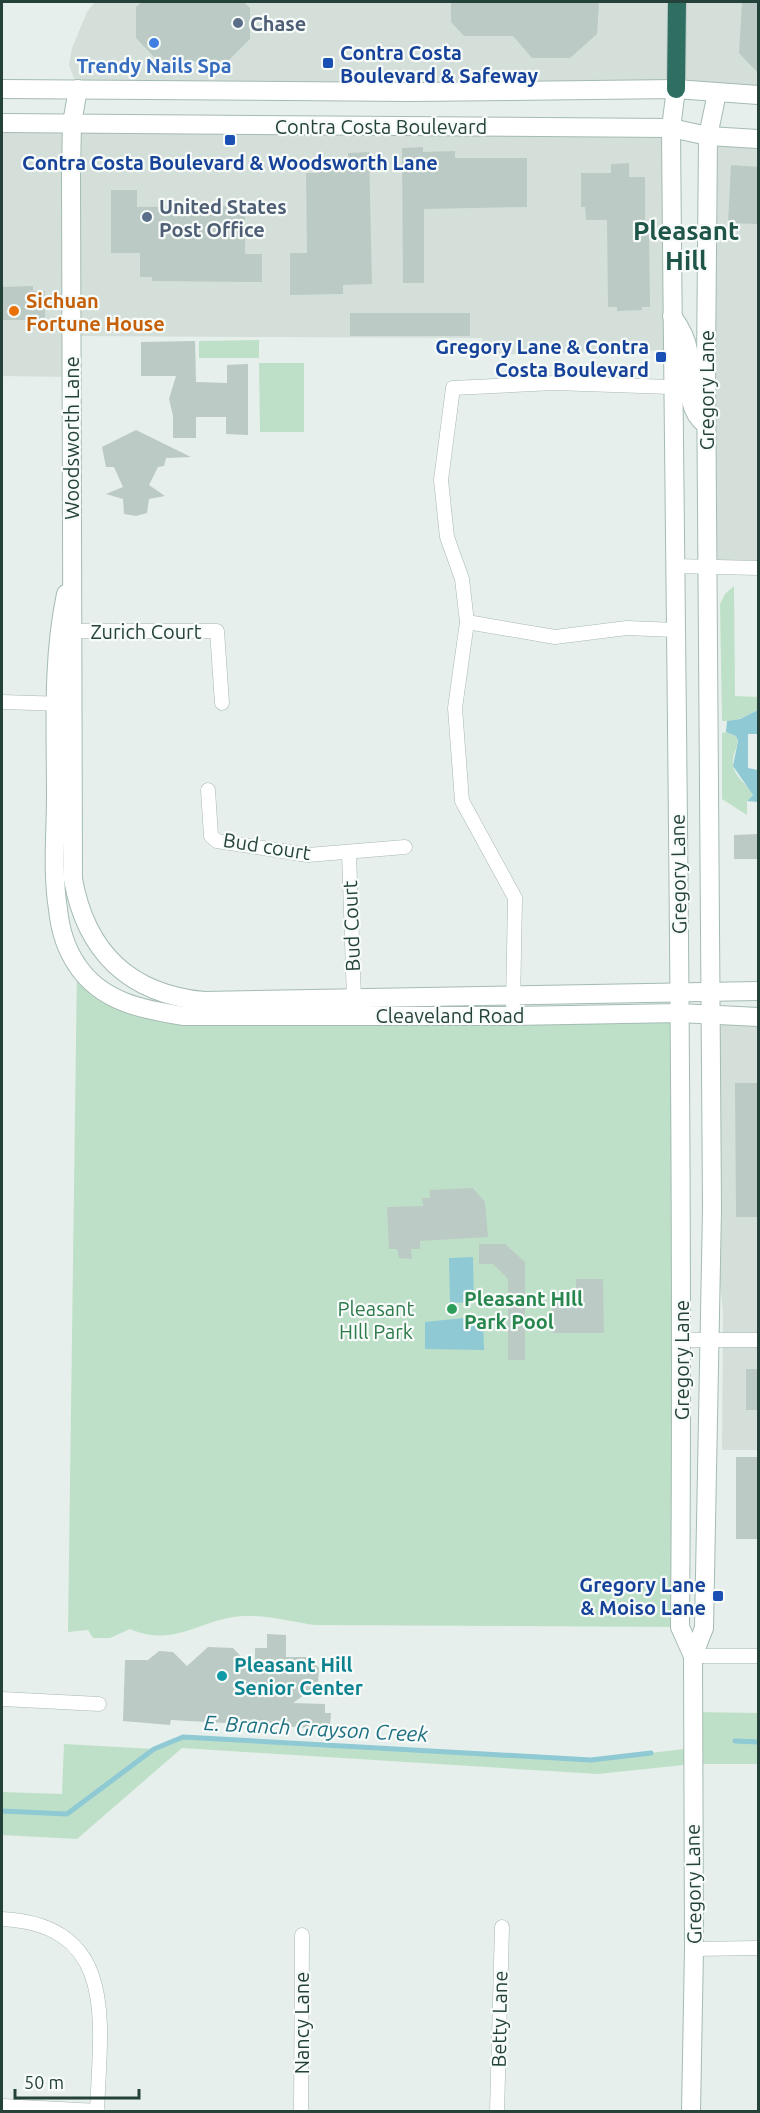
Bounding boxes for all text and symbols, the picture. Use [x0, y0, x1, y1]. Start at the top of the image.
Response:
place label: Chase [250, 12, 306, 35]
marker: Chase [231, 16, 245, 30]
marker: Trendy Nails Spa [147, 36, 161, 50]
place label: Contra Costa Boulevard & Safeway [340, 41, 539, 87]
place label: Trendy Nails Spa [76, 54, 232, 77]
marker: Contra Costa Boulevard & Safeway [321, 56, 335, 70]
street label: Contra Costa Boulevard [275, 115, 487, 138]
marker: Contra Costa Boulevard & Woodsworth Lane [223, 133, 237, 147]
place label: Contra Costa Boulevard & Woodsworth Lane [22, 151, 438, 174]
place label: United States Post Office [159, 195, 287, 241]
marker: United States Post Office [140, 210, 154, 224]
district label: Pleasant Hill [633, 216, 739, 275]
place label: Sichuan Fortune House [26, 289, 165, 335]
marker: Sichuan Fortune House [7, 304, 21, 318]
street label: Gregory Lane [695, 330, 718, 450]
place label: Gregory Lane & Contra Costa Boulevard [435, 335, 649, 381]
marker: Gregory Lane & Contra Costa Boulevard [654, 350, 668, 364]
street label: Woodsworth Lane [60, 356, 83, 520]
street label: Zurich Court [90, 620, 202, 643]
street label: Gregory Lane [665, 814, 691, 934]
street label: Bud court [222, 828, 312, 864]
street label: Bud Court [338, 880, 364, 972]
street label: Cleaveland Road [376, 1004, 524, 1027]
place label: Pleasant HIll Park Pool [464, 1287, 583, 1333]
park label: Pleasant HIll Park [338, 1297, 415, 1343]
street label: Gregory Lane [670, 1300, 693, 1420]
marker: Pleasant HIll Park Pool [445, 1302, 459, 1316]
place label: Gregory Lane & Moiso Lane [579, 1573, 706, 1619]
marker: Gregory Lane & Moiso Lane [711, 1589, 725, 1603]
place label: Pleasant Hill Senior Center [234, 1653, 364, 1699]
marker: Pleasant Hill Senior Center [215, 1669, 229, 1683]
water label: E. Branch Grayson Creek [203, 1710, 429, 1746]
street label: Gregory Lane [680, 1824, 706, 1944]
street label: Betty Lane [487, 1970, 511, 2068]
street label: Nancy Lane [290, 1972, 313, 2074]
scale bar [15, 2062, 140, 2100]
text: 50 m [24, 2072, 64, 2092]

